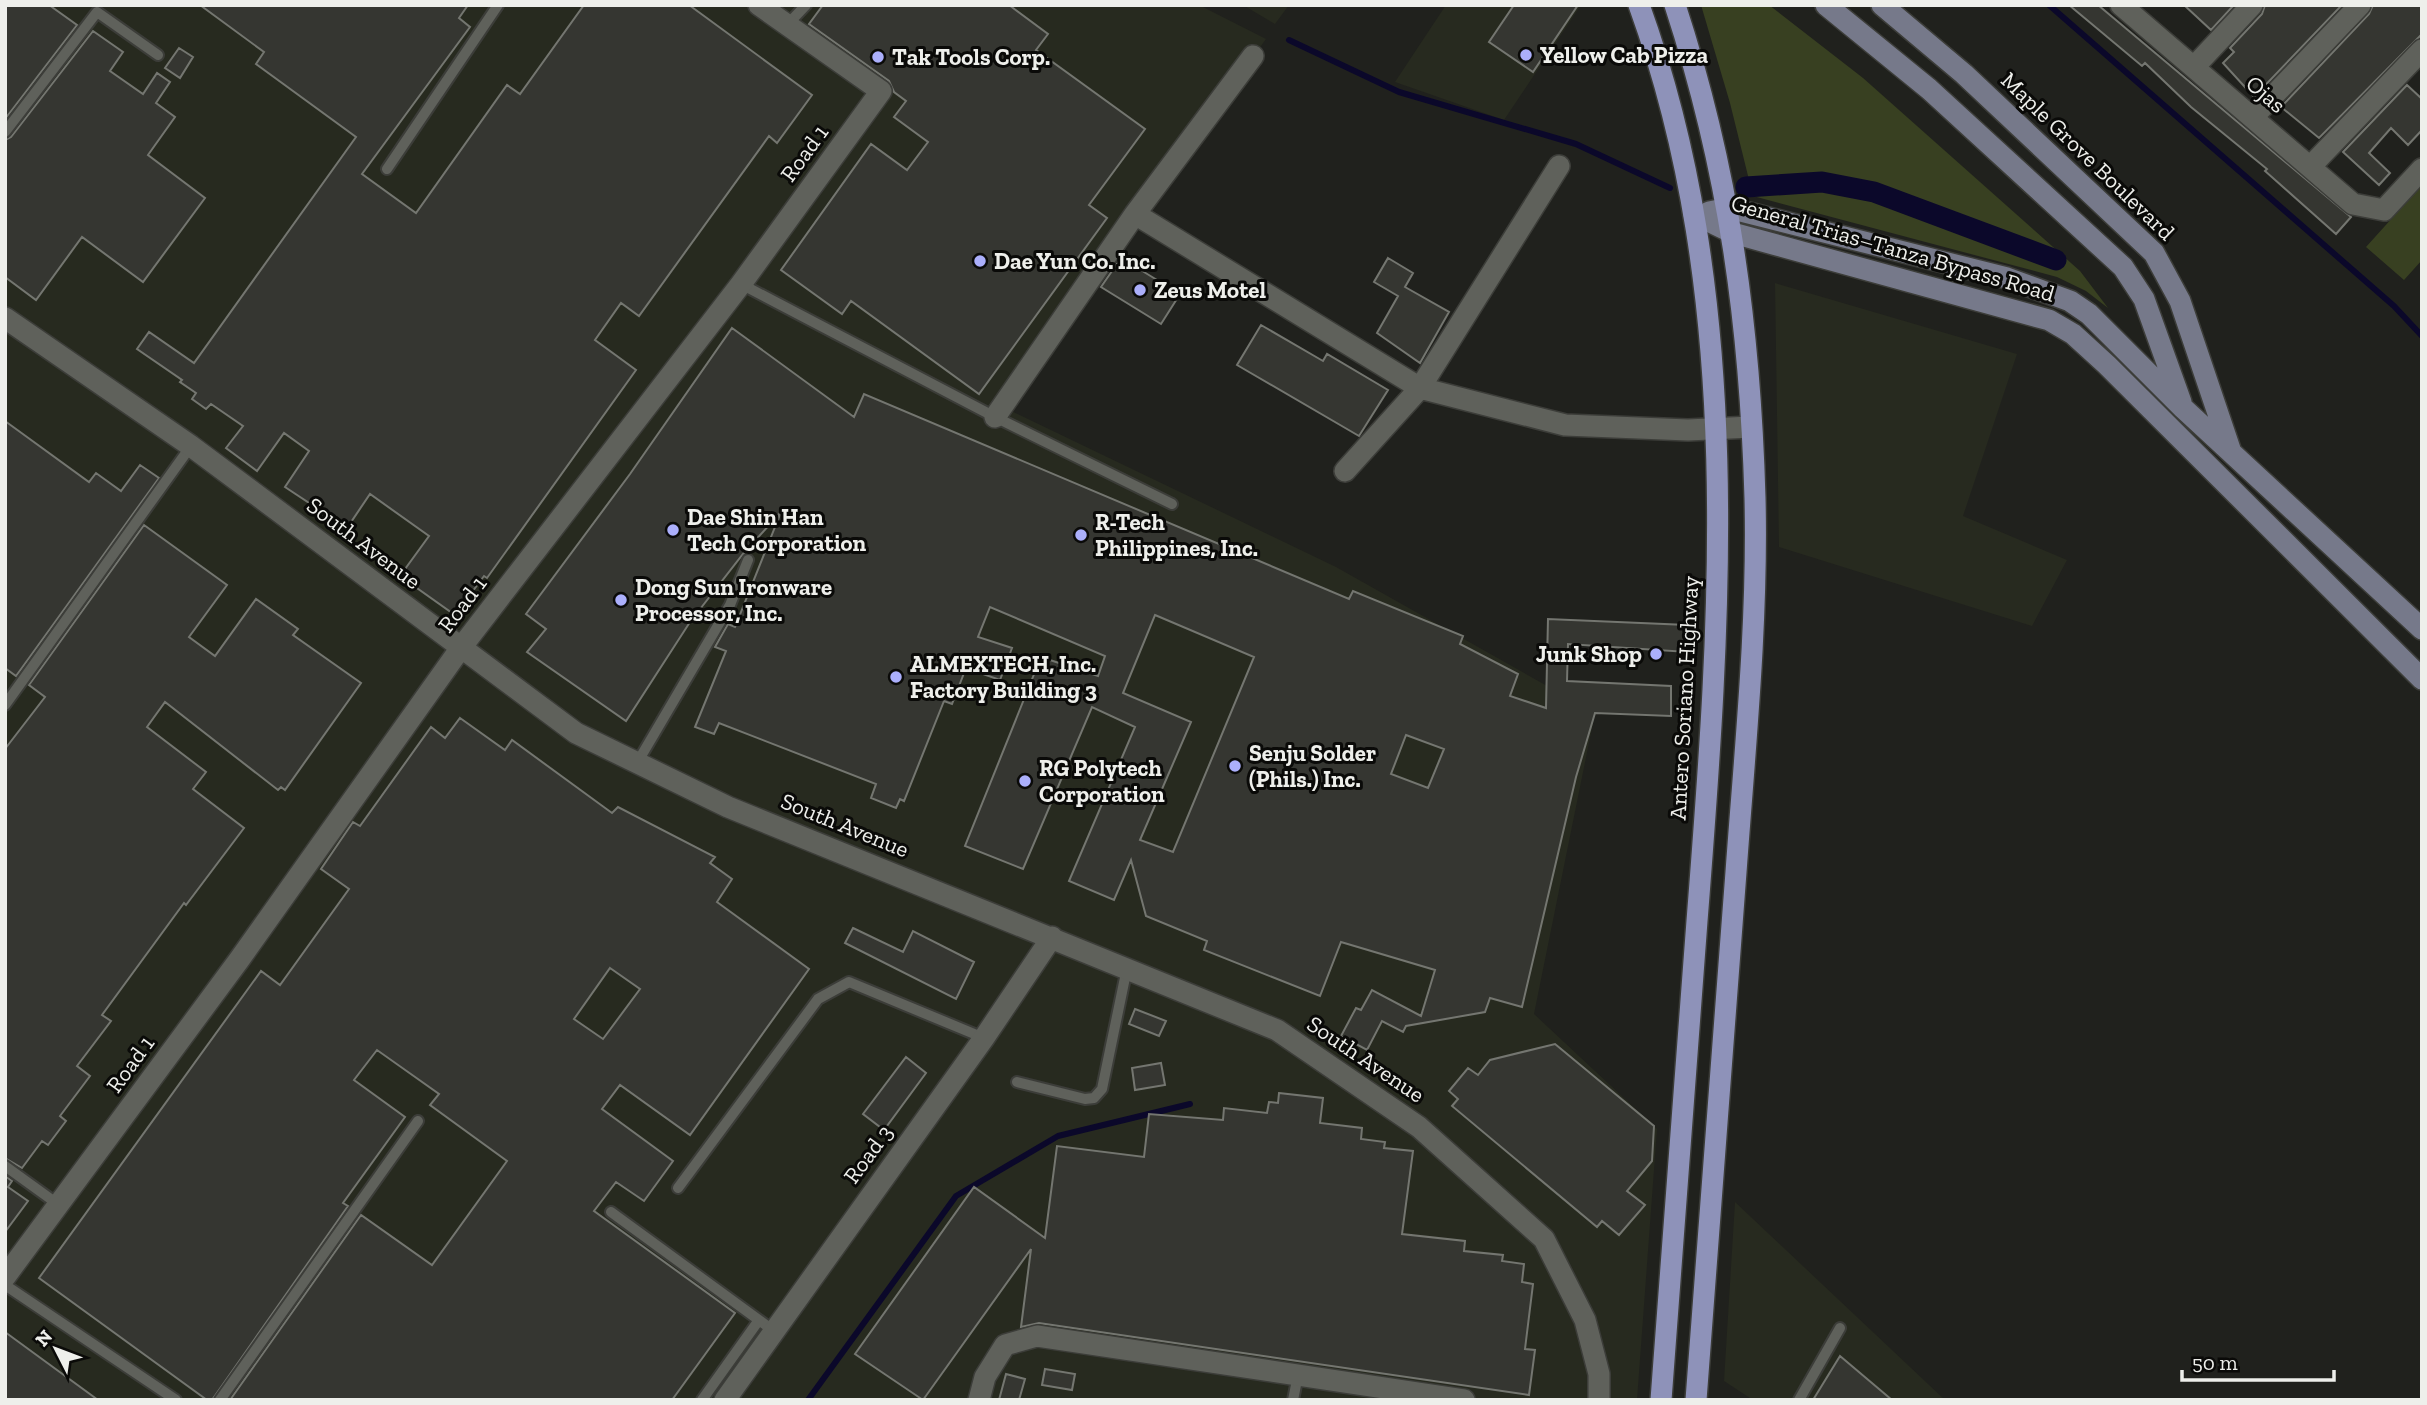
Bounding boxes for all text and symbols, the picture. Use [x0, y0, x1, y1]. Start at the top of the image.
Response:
place label: Yellow Cab Pizza [1540, 41, 1708, 69]
place label: Tak Tools Corp. [892, 43, 1050, 71]
marker: Yellow Cab Pizza [1518, 47, 1534, 63]
marker: Tak Tools Corp. [870, 49, 886, 65]
street label: Maple Grove Boulevard [1995, 66, 2181, 246]
street label: Ojas [2240, 69, 2292, 119]
street label: Road 1 [774, 119, 834, 187]
street label: General Trias–Tanza Bypass Road [1728, 188, 2058, 308]
place label: Dae Yun Co. Inc. [994, 247, 1155, 275]
marker: Dae Yun Co. Inc. [972, 253, 988, 269]
place label: Zeus Motel [1154, 276, 1266, 304]
marker: Zeus Motel [1132, 282, 1148, 298]
street label: South Avenue [301, 491, 427, 595]
place label: Dae Shin Han Tech Corporation [687, 503, 867, 557]
place label: R-Tech Philippines, Inc. [1095, 508, 1258, 562]
marker: Dae Shin Han Tech Corporation [665, 522, 681, 538]
marker: R-Tech Philippines, Inc. [1073, 527, 1089, 543]
street label: Road 1 [432, 570, 492, 638]
place label: Dong Sun Ironware Processor, Inc. [635, 573, 832, 627]
street label: Antero Soriano Highway [1664, 575, 1704, 821]
marker: Dong Sun Ironware Processor, Inc. [613, 592, 629, 608]
place label: Junk Shop [1536, 640, 1642, 668]
marker: Junk Shop [1648, 646, 1664, 662]
place label: ALMEXTECH, Inc. Factory Building 3 [910, 650, 1097, 704]
marker: ALMEXTECH, Inc. Factory Building 3 [888, 669, 904, 685]
place label: Senju Solder (Phils.) Inc. [1249, 739, 1376, 793]
place label: RG Polytech Corporation [1039, 754, 1165, 808]
marker: Senju Solder (Phils.) Inc. [1227, 758, 1243, 774]
marker: RG Polytech Corporation [1017, 773, 1033, 789]
street label: South Avenue [777, 787, 913, 863]
street label: South Avenue [1302, 1009, 1430, 1109]
street label: Road 1 [100, 1030, 160, 1098]
street label: Road 3 [837, 1119, 899, 1189]
north arrow [21, 1314, 91, 1384]
text: N [30, 1325, 57, 1351]
scale bar [2182, 1338, 2334, 1382]
text: 50 m [2192, 1350, 2238, 1375]

